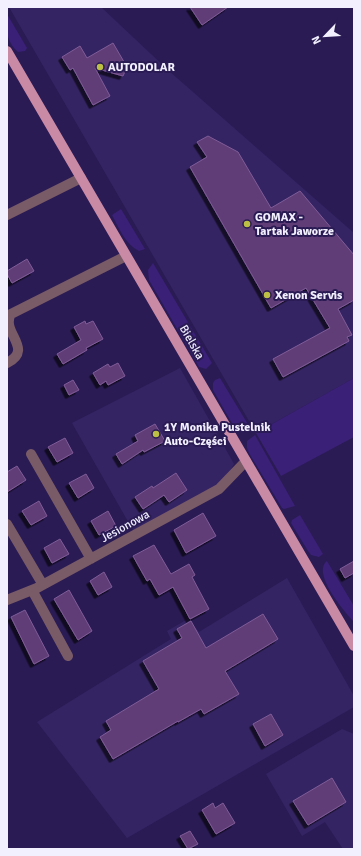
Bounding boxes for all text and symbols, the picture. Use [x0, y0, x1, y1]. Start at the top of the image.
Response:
north arrow [305, 16, 345, 56]
text: N [309, 34, 324, 46]
place label: AUTODOLAR [108, 60, 175, 75]
marker: AUTODOLAR [95, 62, 105, 72]
place label: GOMAX - Tartak Jaworze [255, 210, 334, 239]
marker: GOMAX - Tartak Jaworze [242, 219, 252, 229]
place label: Xenon Servis [275, 288, 343, 303]
marker: Xenon Servis [262, 290, 272, 300]
street label: Bielska [176, 322, 207, 362]
place label: 1Y Monika Pustelnik Auto-Części [164, 420, 271, 449]
marker: 1Y Monika Pustelnik Auto-Części [151, 429, 161, 439]
street label: Jesionowa [98, 507, 152, 546]

